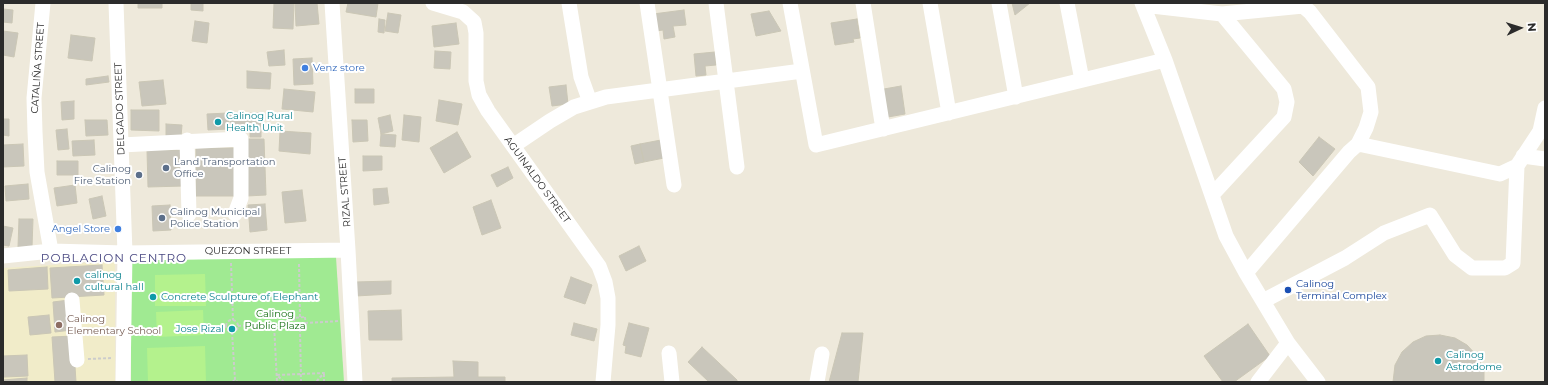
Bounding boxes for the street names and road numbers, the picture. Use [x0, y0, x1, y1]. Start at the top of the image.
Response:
street label: CATALIÑA STREET [29, 22, 47, 114]
street label: DELGADO STREET [112, 62, 128, 156]
street label: AGUINALDO STREET [501, 134, 573, 226]
street label: RIZAL STREET [337, 156, 353, 228]
street label: QUEZON STREET [205, 245, 291, 257]

